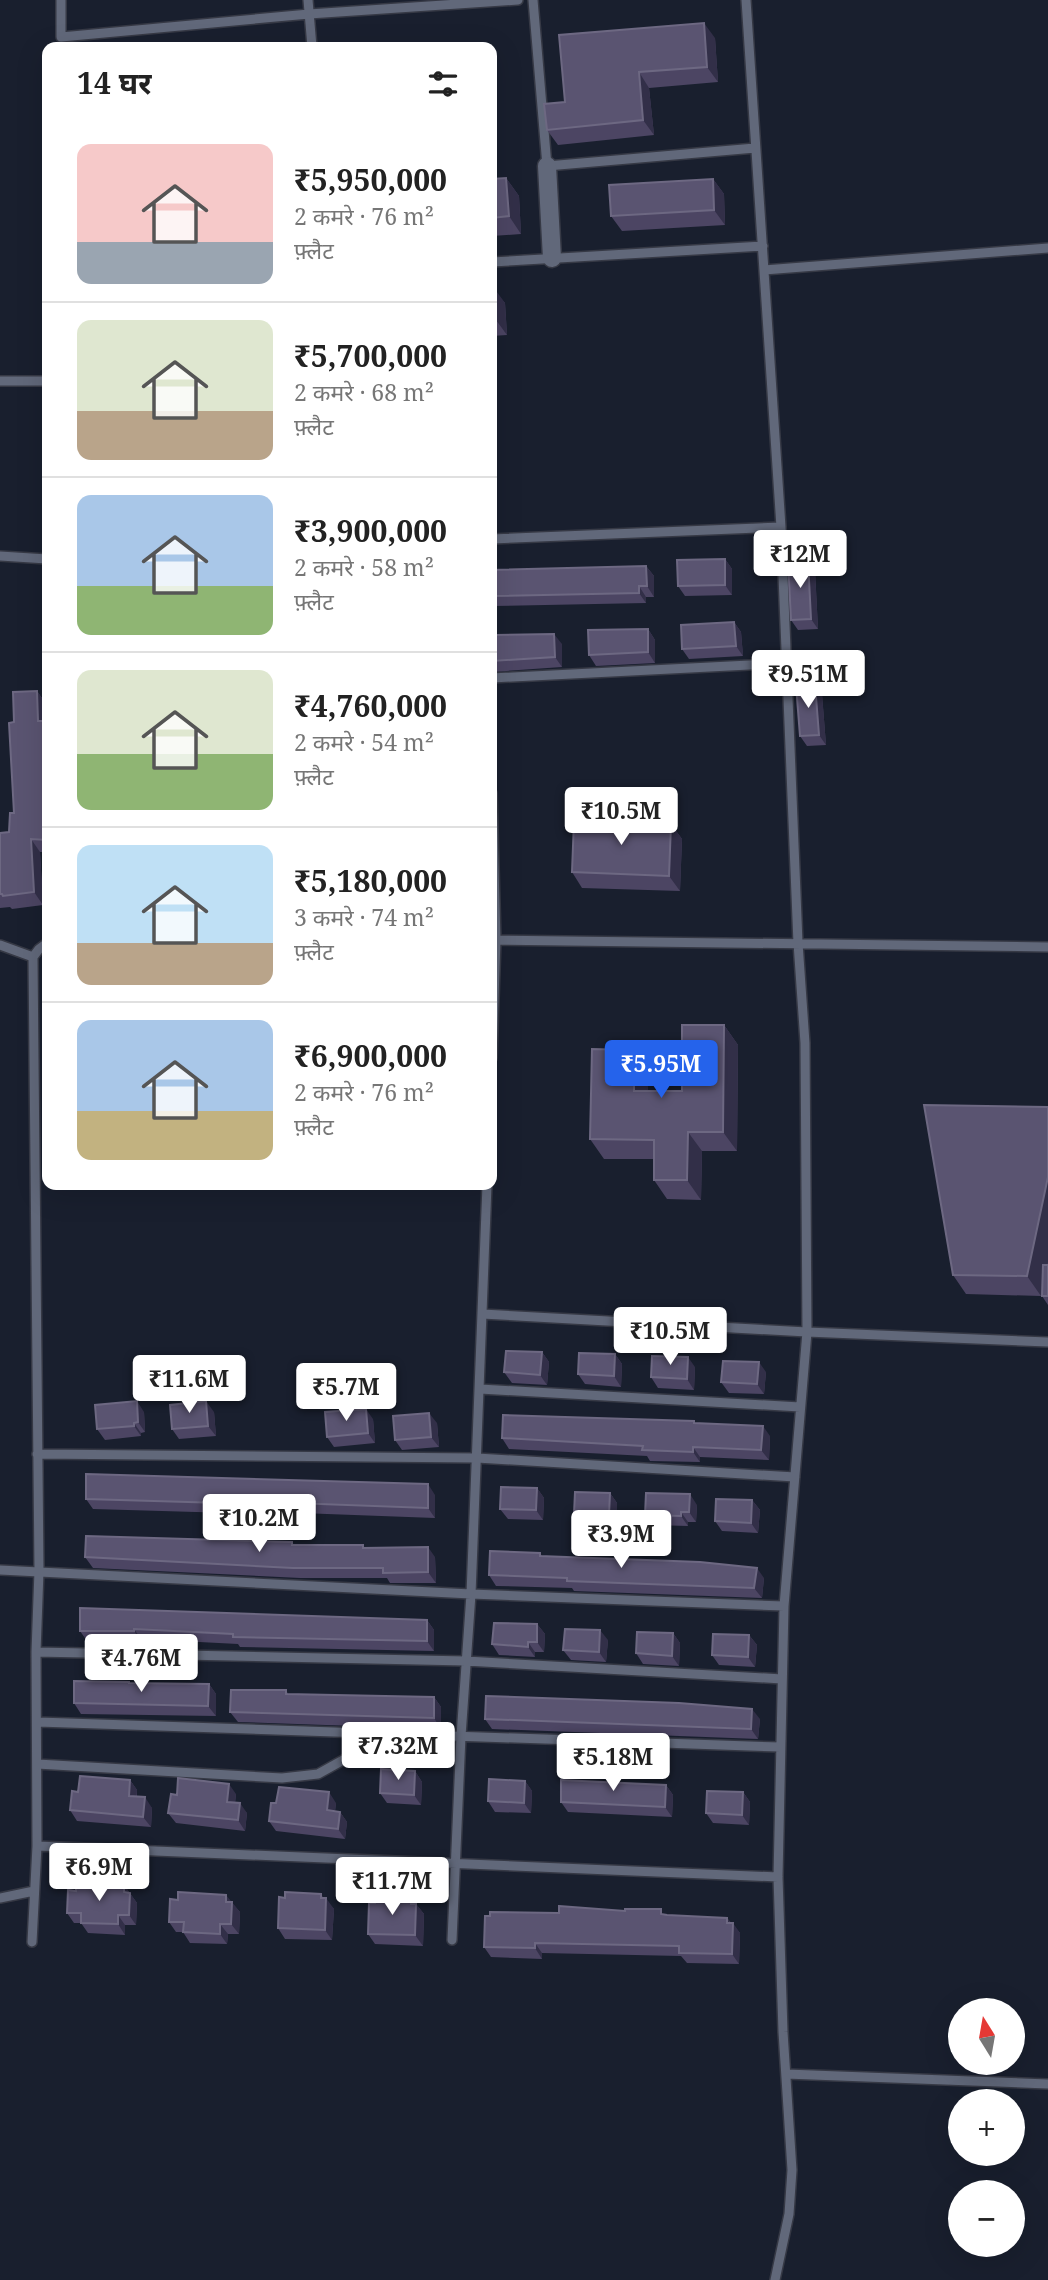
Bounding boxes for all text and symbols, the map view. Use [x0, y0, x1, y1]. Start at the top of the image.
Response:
text: 14 घर [77, 62, 151, 103]
icon: filters [424, 65, 462, 103]
text: ₹5,950,000 [294, 159, 447, 200]
icon: home [133, 172, 217, 256]
text: 2 कमरे · 76 m² [294, 200, 434, 232]
text: फ़्लैट [294, 234, 334, 266]
text: ₹5,700,000 [294, 335, 447, 376]
icon: home [133, 348, 217, 432]
text: 2 कमरे · 68 m² [294, 376, 434, 408]
text: फ़्लैट [294, 410, 334, 442]
text: ₹3,900,000 [294, 510, 447, 551]
icon: home [133, 523, 217, 607]
pin: ₹12M [759, 530, 841, 590]
text: ₹12M [770, 537, 830, 569]
text: 2 कमरे · 58 m² [294, 551, 434, 583]
text: फ़्लैट [294, 585, 334, 617]
pin: ₹9.51M [751, 650, 865, 710]
text: ₹9.51M [768, 657, 848, 689]
text: ₹4,760,000 [294, 685, 447, 726]
icon: home [133, 698, 217, 782]
text: 2 कमरे · 54 m² [294, 726, 434, 758]
text: फ़्लैट [294, 760, 334, 792]
pin: ₹10.5M [564, 788, 678, 847]
text: ₹10.5M [581, 794, 661, 826]
text: ₹5,180,000 [294, 860, 447, 901]
icon: home [133, 873, 217, 957]
text: 3 कमरे · 74 m² [294, 901, 434, 933]
text: फ़्लैट [294, 935, 334, 967]
text: ₹6,900,000 [294, 1035, 447, 1076]
pin: ₹5.95M [604, 1040, 718, 1100]
text: ₹5.95M [621, 1047, 701, 1079]
icon: home [133, 1048, 217, 1132]
text: 2 कमरे · 76 m² [294, 1076, 434, 1108]
text: फ़्लैट [294, 1110, 334, 1142]
pin: ₹10.5M [613, 1308, 727, 1367]
text: ₹10.5M [630, 1314, 710, 1346]
pin: ₹11.6M [132, 1356, 246, 1415]
text: ₹11.6M [149, 1362, 229, 1394]
pin: ₹5.7M [297, 1364, 395, 1423]
text: ₹5.7M [312, 1370, 380, 1402]
pin: ₹10.2M [202, 1494, 316, 1554]
text: ₹10.2M [219, 1501, 299, 1533]
pin: ₹3.9M [572, 1510, 670, 1570]
text: ₹3.9M [587, 1517, 655, 1549]
pin: ₹4.76M [84, 1634, 198, 1694]
text: ₹4.76M [101, 1641, 181, 1673]
pin: ₹7.32M [341, 1722, 455, 1782]
text: ₹7.32M [358, 1729, 438, 1761]
pin: ₹5.18M [556, 1734, 670, 1793]
text: ₹5.18M [573, 1740, 653, 1772]
pin: ₹6.9M [50, 1843, 148, 1903]
text: ₹6.9M [65, 1850, 133, 1882]
pin: ₹11.7M [335, 1857, 449, 1917]
text: ₹11.7M [352, 1864, 432, 1896]
north arrow [948, 1998, 1026, 2076]
map controls [948, 1998, 1025, 2257]
button: + [948, 2089, 1025, 2166]
button: − [948, 2180, 1025, 2257]

